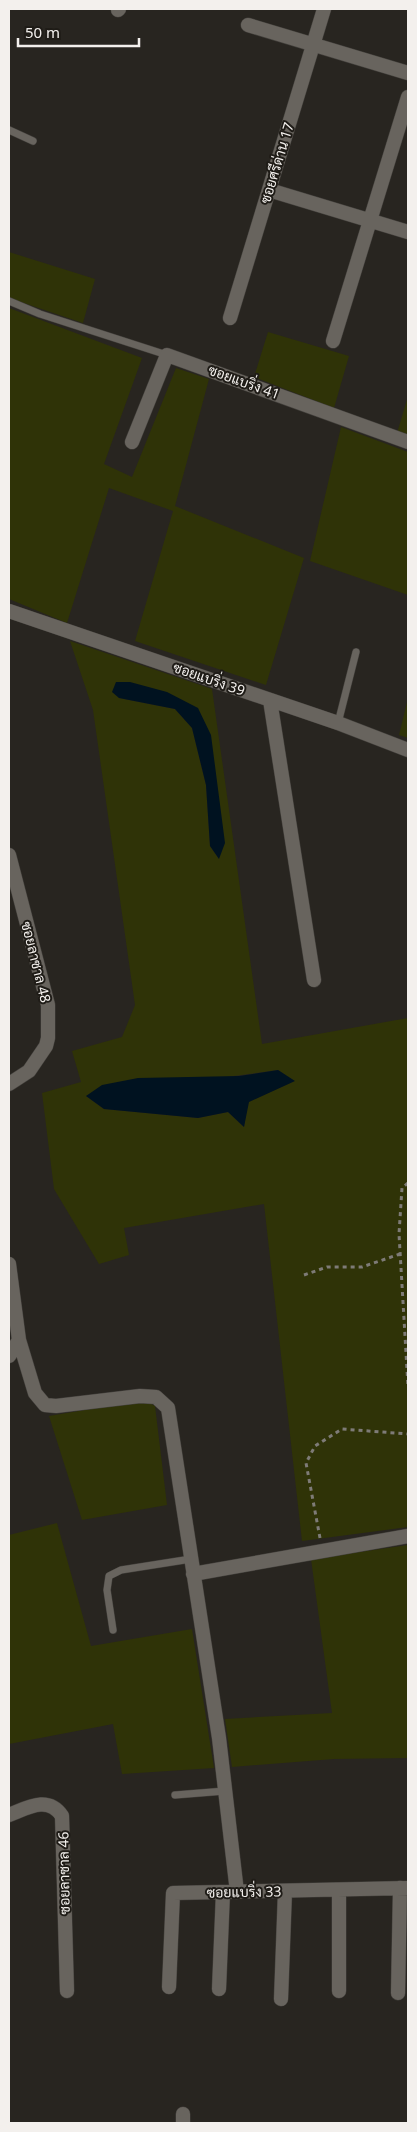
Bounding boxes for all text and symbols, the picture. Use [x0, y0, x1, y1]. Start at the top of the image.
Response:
scale bar [18, 15, 139, 47]
text: 50 m [25, 22, 60, 42]
street label: ซอยศรีด่าน 17 [255, 120, 298, 206]
street label: ซอยแบริ่ง 41 [206, 359, 283, 403]
street label: ซอยแบริ่ง 39 [171, 656, 248, 700]
street label: ซอยลาซาล 48 [17, 919, 56, 1004]
street label: ซอยลาซาล 46 [53, 1831, 74, 1915]
street label: ซอยแบริ่ง 33 [206, 1880, 282, 1902]

